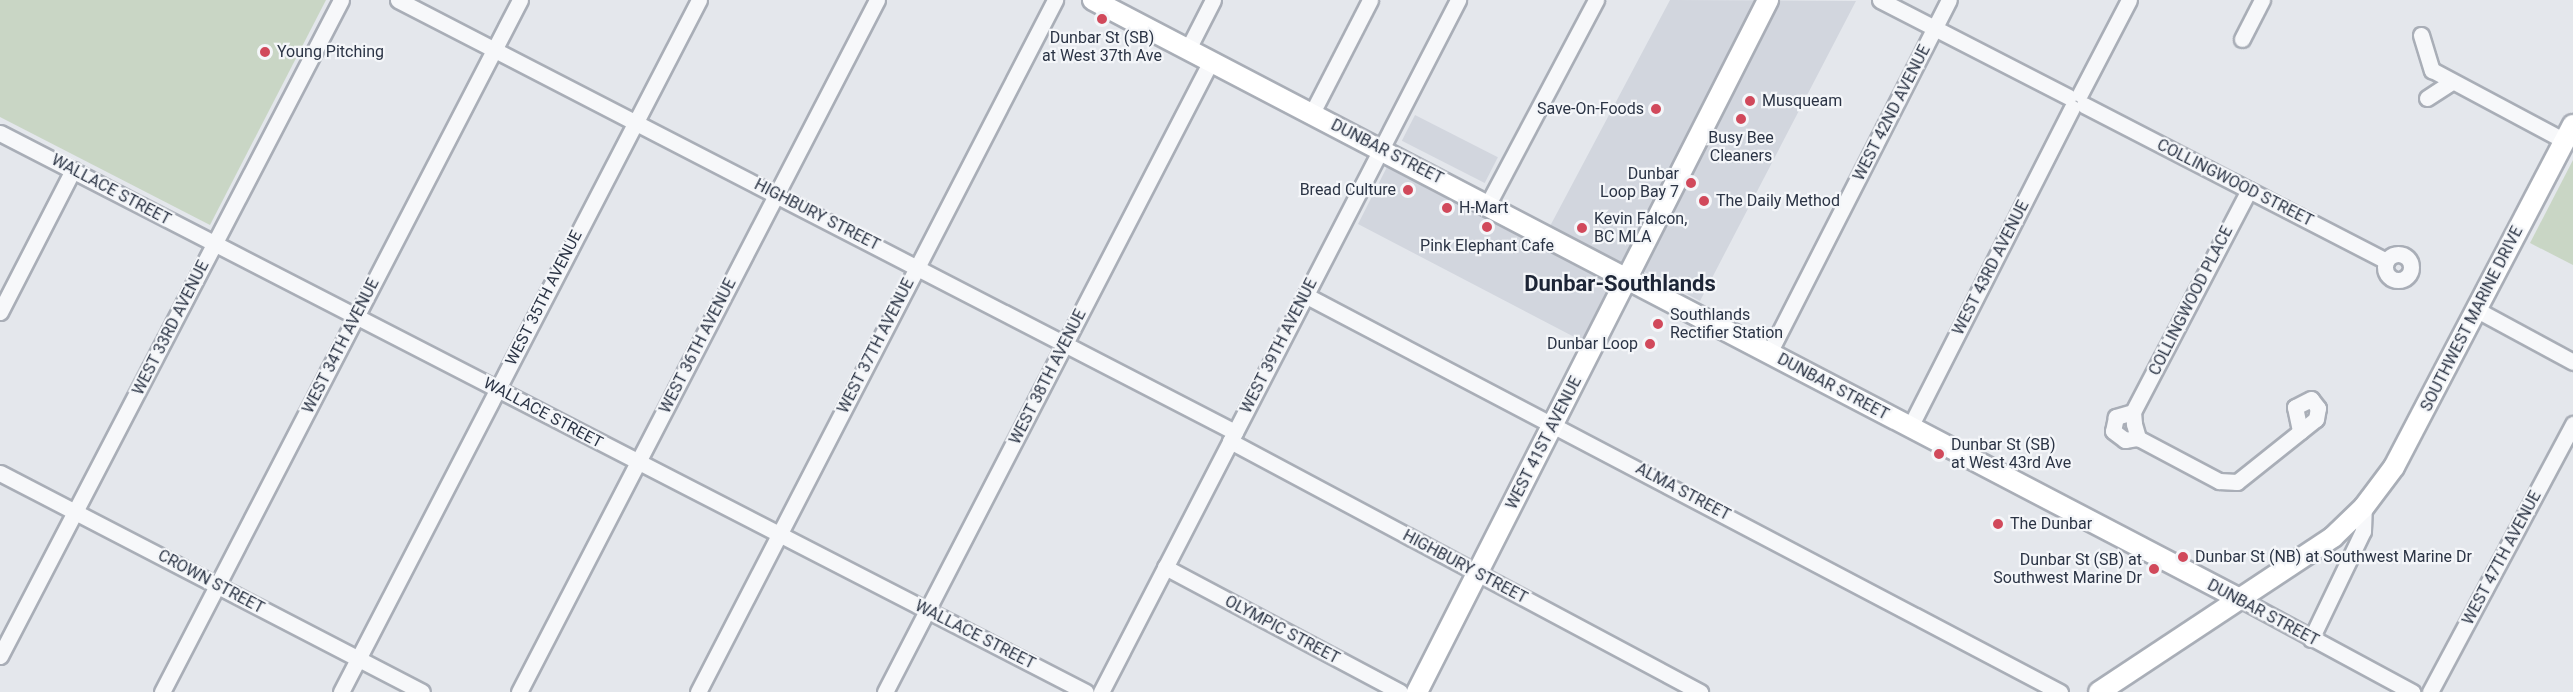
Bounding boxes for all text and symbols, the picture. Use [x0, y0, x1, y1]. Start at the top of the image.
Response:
marker: Dunbar St (SB) at West 37th Ave [1095, 12, 1109, 26]
place label: Dunbar St (SB) at West 37th Ave [1042, 28, 1162, 66]
place label: Young Pitching [277, 42, 384, 62]
street label: WEST 42ND AVENUE [1849, 42, 1935, 184]
marker: Young Pitching [258, 45, 272, 59]
place label: Musqueam [1762, 91, 1842, 111]
marker: Musqueam [1743, 94, 1757, 108]
place label: Save-On-Foods [1537, 99, 1644, 119]
marker: Save-On-Foods [1649, 102, 1663, 116]
marker: Busy Bee Cleaners [1734, 112, 1748, 126]
street label: DUNBAR STREET [1328, 115, 1446, 189]
place label: Busy Bee Cleaners [1708, 128, 1774, 166]
street label: COLLINGWOOD STREET [2154, 135, 2316, 231]
street label: WALLACE STREET [48, 150, 174, 230]
place label: Dunbar Loop Bay 7 [1600, 164, 1679, 202]
street label: HIGHBURY STREET [751, 175, 883, 255]
marker: Dunbar Loop Bay 7 [1684, 176, 1698, 190]
place label: Bread Culture [1300, 180, 1396, 200]
marker: Bread Culture [1401, 183, 1415, 197]
place label: The Daily Method [1716, 191, 1840, 211]
marker: The Daily Method [1697, 194, 1711, 208]
street label: WEST 43RD AVENUE [1949, 197, 2033, 339]
place label: H-Mart [1459, 198, 1509, 218]
marker: H-Mart [1440, 201, 1454, 215]
place label: Kevin Falcon, BC MLA [1594, 209, 1687, 247]
marker: Pink Elephant Cafe [1480, 220, 1494, 234]
marker: Kevin Falcon, BC MLA [1575, 221, 1589, 235]
street label: COLLINGWOOD PLACE [2145, 223, 2237, 379]
street label: SOUTHWEST MARINE DRIVE [2417, 223, 2527, 415]
street label: WEST 35TH AVENUE [502, 227, 586, 369]
place label: Pink Elephant Cafe [1420, 236, 1554, 256]
street label: WEST 33RD AVENUE [129, 257, 213, 399]
district label: Dunbar-Southlands [1524, 271, 1716, 297]
street label: WEST 34TH AVENUE [299, 275, 383, 417]
street label: WEST 36TH AVENUE [656, 275, 740, 417]
street label: WEST 37TH AVENUE [834, 275, 918, 417]
street label: WEST 39TH AVENUE [1237, 275, 1321, 417]
place label: Southlands Rectifier Station [1670, 305, 1783, 343]
street label: WEST 38TH AVENUE [1006, 306, 1090, 448]
marker: Southlands Rectifier Station [1651, 317, 1665, 331]
place label: Dunbar Loop [1547, 334, 1638, 354]
marker: Dunbar Loop [1643, 337, 1657, 351]
street label: DUNBAR STREET [1774, 350, 1892, 424]
street label: WALLACE STREET [480, 373, 606, 453]
street label: WEST 41ST AVENUE [1502, 373, 1586, 513]
place label: Dunbar St (SB) at West 43rd Ave [1951, 435, 2071, 473]
marker: Dunbar St (SB) at West 43rd Ave [1932, 447, 1946, 461]
street label: ALMA STREET [1632, 459, 1734, 525]
street label: WEST 47TH AVENUE [2459, 488, 2545, 628]
place label: The Dunbar [2010, 514, 2092, 534]
marker: The Dunbar [1991, 517, 2005, 531]
street label: HIGHBURY STREET [1399, 526, 1531, 608]
street label: CROWN STREET [155, 546, 267, 618]
place label: Dunbar St (NB) at Southwest Marine Dr [2195, 547, 2472, 567]
place label: Dunbar St (SB) at Southwest Marine Dr [1993, 550, 2142, 588]
marker: Dunbar St (NB) at Southwest Marine Dr [2176, 550, 2190, 564]
marker: Dunbar St (SB) at Southwest Marine Dr [2147, 562, 2161, 576]
street label: DUNBAR STREET [2204, 576, 2322, 650]
street label: OLYMPIC STREET [1221, 592, 1343, 668]
street label: WALLACE STREET [912, 596, 1038, 674]

